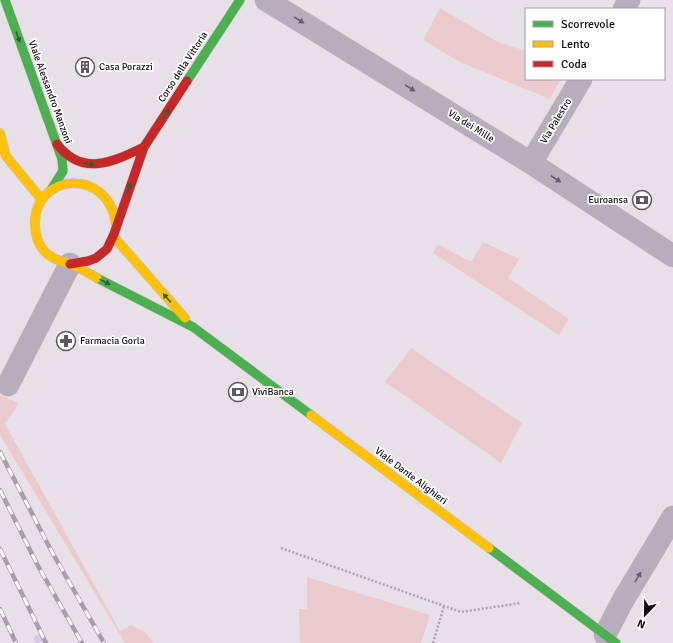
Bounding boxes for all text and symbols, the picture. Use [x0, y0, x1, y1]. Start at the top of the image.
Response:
legend [525, 8, 665, 80]
one-way arrow [293, 17, 305, 24]
text: Scorrevole [561, 17, 615, 32]
street label: Corso della Vittoria [156, 29, 210, 105]
one-way arrow [16, 31, 22, 43]
text: Lento [561, 37, 590, 52]
street label: Viale Alessandro Manzoni [26, 39, 74, 145]
building icon: Casa Porazzi [74, 56, 96, 78]
text: Coda [561, 57, 587, 72]
place label: Casa Porazzi [99, 61, 153, 73]
one-way arrow [404, 85, 416, 92]
street label: Via Palestro [538, 96, 574, 146]
street label: Via dei Mille [446, 107, 496, 145]
one-way arrow [162, 108, 169, 120]
one-way arrow [83, 161, 95, 167]
one-way arrow [551, 175, 561, 183]
one-way arrow [127, 182, 133, 194]
bank icon: Euroansa [631, 189, 653, 211]
place label: Euroansa [588, 194, 628, 206]
one-way arrow [99, 279, 111, 285]
one-way arrow [163, 293, 172, 302]
pharmacy icon: Farmacia Gorla [55, 330, 77, 352]
place label: Farmacia Gorla [80, 335, 145, 347]
bank icon: ViviBanca [227, 381, 249, 403]
place label: ViviBanca [252, 386, 294, 398]
street label: Viale Dante Alighieri [372, 445, 450, 507]
one-way arrow [634, 571, 641, 583]
north arrow [625, 595, 665, 635]
text: N [635, 616, 647, 631]

